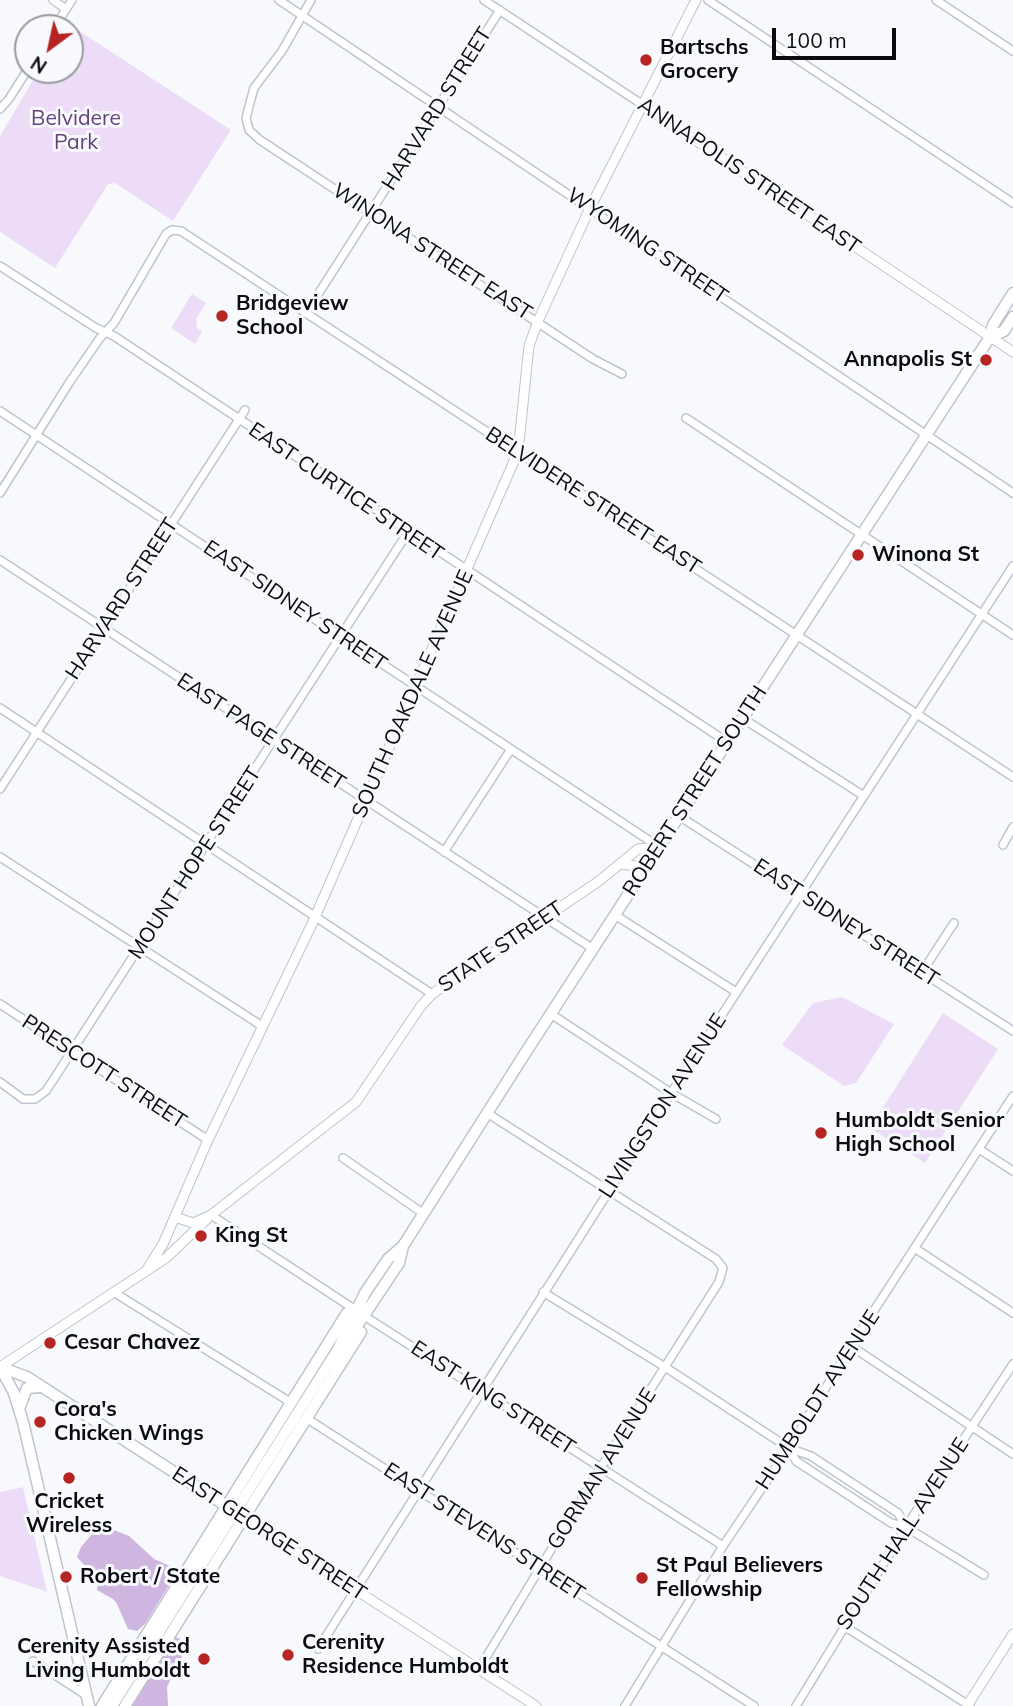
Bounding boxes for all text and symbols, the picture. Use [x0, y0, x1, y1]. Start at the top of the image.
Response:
north arrow [14, 14, 84, 84]
scale bar [775, 14, 899, 58]
street label: HARVARD STREET [377, 23, 497, 195]
text: 100 m [785, 27, 847, 53]
place label: Bartschs Grocery [660, 35, 749, 85]
text: N [26, 51, 51, 79]
marker: Bartschs Grocery [638, 52, 654, 68]
street label: ANNAPOLIS STREET EAST [633, 92, 865, 260]
park label: Belvidere Park [31, 106, 121, 156]
street label: WINONA STREET EAST [328, 178, 536, 326]
street label: WYOMING STREET [562, 183, 732, 309]
place label: Bridgeview School [236, 291, 348, 341]
marker: Bridgeview School [214, 308, 230, 324]
place label: Annapolis St [844, 347, 972, 373]
marker: Annapolis St [978, 352, 994, 368]
street label: EAST CURTICE STREET [244, 417, 448, 567]
street label: BELVIDERE STREET EAST [480, 422, 706, 580]
street label: HARVARD STREET [60, 513, 184, 685]
street label: EAST SIDNEY STREET [199, 535, 391, 677]
place label: Winona St [872, 542, 979, 568]
marker: Winona St [850, 547, 866, 563]
street label: SOUTH OAKDALE AVENUE [347, 566, 479, 822]
street label: EAST PAGE STREET [172, 668, 350, 796]
street label: ROBERT STREET SOUTH [618, 681, 772, 901]
street label: MOUNT HOPE STREET [123, 762, 267, 964]
street label: EAST SIDNEY STREET [749, 854, 943, 992]
street label: STATE STREET [434, 896, 568, 998]
street label: PRESCOTT STREET [17, 1009, 191, 1135]
street label: LIVINGSTON AVENUE [594, 1009, 732, 1203]
place label: Humboldt Senior High School [835, 1108, 1004, 1158]
marker: Humboldt Senior High School [813, 1125, 829, 1141]
place label: King St [215, 1223, 287, 1249]
marker: King St [193, 1228, 209, 1244]
street label: HUMBOLDT AVENUE [751, 1306, 885, 1494]
place label: Cesar Chavez [64, 1330, 200, 1356]
marker: Cesar Chavez [42, 1335, 58, 1351]
street label: EAST KING STREET [406, 1336, 580, 1460]
street label: GORMAN AVENUE [542, 1384, 662, 1554]
place label: Cora's Chicken Wings [54, 1397, 204, 1447]
marker: Cora's Chicken Wings [32, 1414, 48, 1430]
street label: SOUTH HALL AVENUE [832, 1433, 974, 1635]
street label: EAST STEVENS STREET [379, 1458, 589, 1606]
street label: EAST GEORGE STREET [167, 1462, 371, 1606]
marker: Cricket Wireless [61, 1470, 77, 1486]
place label: Cricket Wireless [26, 1489, 112, 1539]
place label: St Paul Believers Fellowship [656, 1553, 823, 1603]
place label: Robert / State [80, 1564, 220, 1590]
marker: Robert / State [58, 1569, 74, 1585]
marker: St Paul Believers Fellowship [634, 1570, 650, 1586]
place label: Cerenity Residence Humboldt [302, 1630, 508, 1680]
place label: Cerenity Assisted Living Humboldt [17, 1634, 190, 1684]
marker: Cerenity Residence Humboldt [280, 1647, 296, 1663]
marker: Cerenity Assisted Living Humboldt [196, 1651, 212, 1667]

